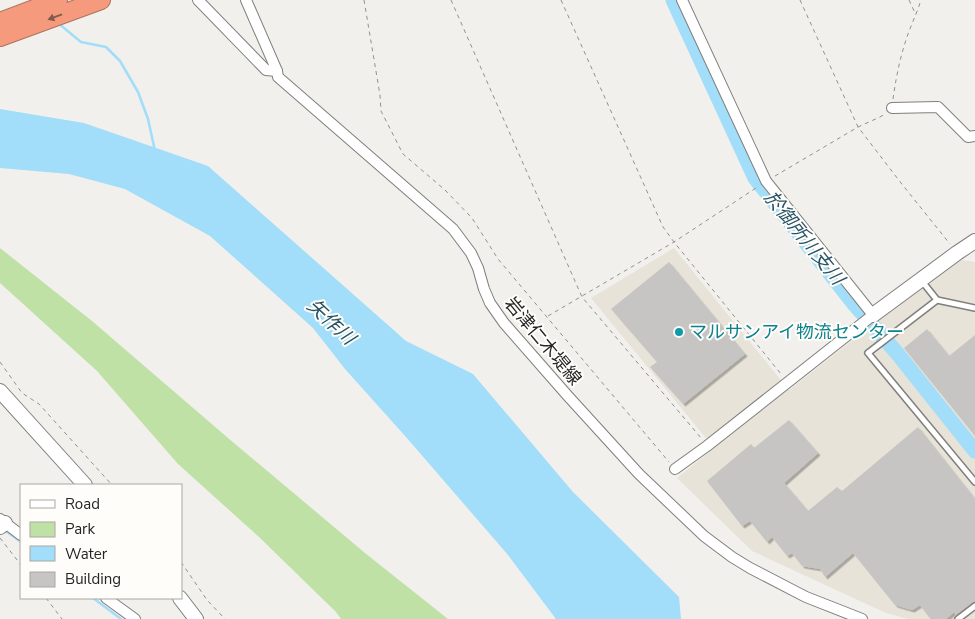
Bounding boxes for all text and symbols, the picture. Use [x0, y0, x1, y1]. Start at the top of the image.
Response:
one-way arrow [48, 14, 63, 21]
water label: 於御所川支川 [758, 186, 851, 292]
street label: 岩津仁木堤線 [499, 292, 587, 390]
water label: 矢作川 [301, 293, 362, 352]
place label: マルサンアイ物流センター [689, 320, 904, 344]
marker: マルサンアイ物流センター [673, 326, 685, 338]
legend [20, 484, 182, 599]
text: Road [65, 494, 100, 514]
text: Park [65, 519, 95, 539]
text: Water [65, 544, 108, 564]
text: Building [65, 569, 121, 589]

